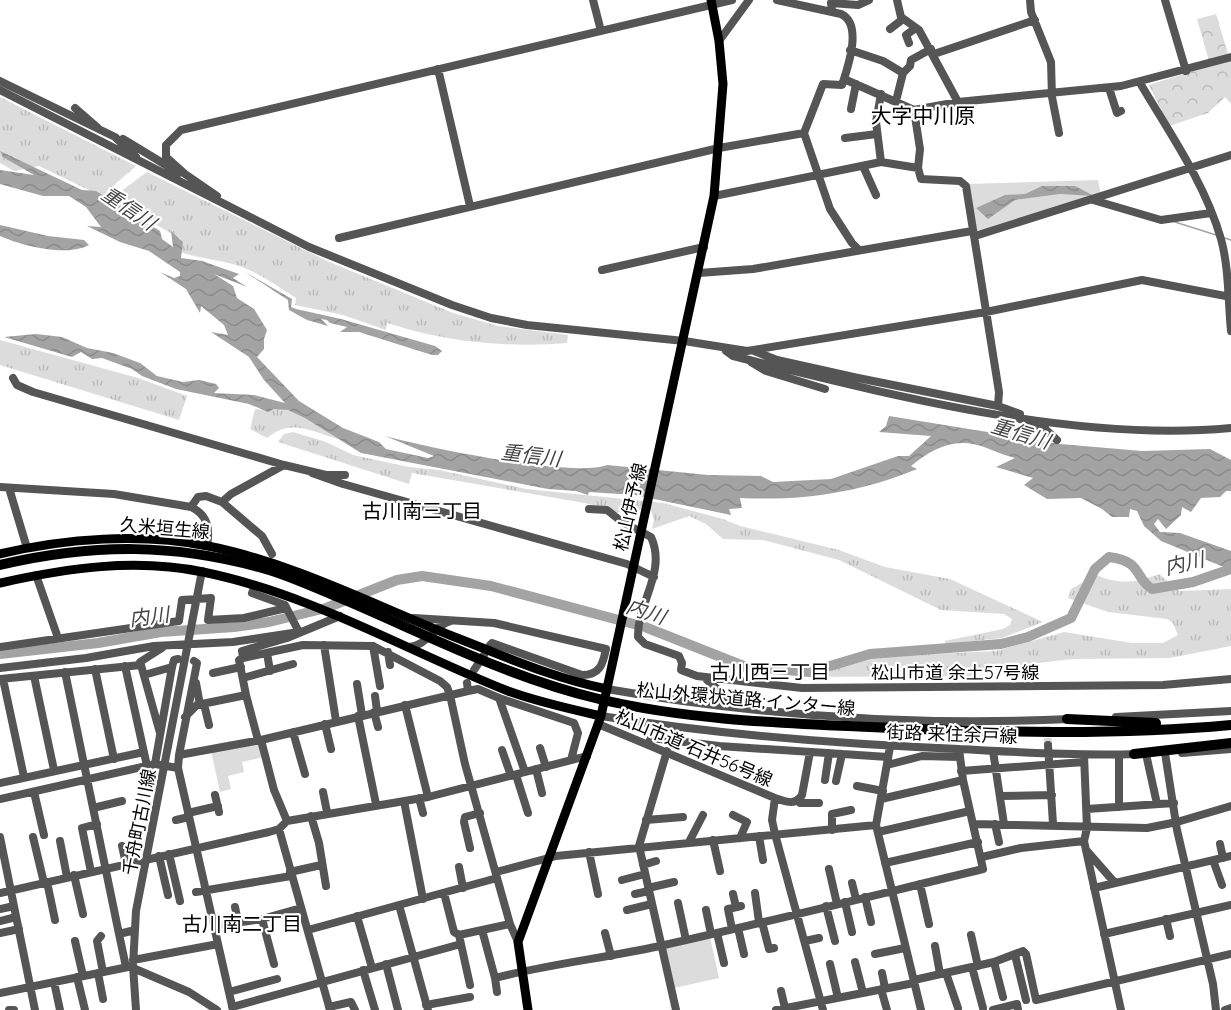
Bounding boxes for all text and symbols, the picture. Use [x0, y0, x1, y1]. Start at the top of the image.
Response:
district label: 大字中川原 [871, 102, 976, 128]
water label: 重信川 [97, 181, 163, 236]
water label: 重信川 [989, 412, 1055, 454]
water label: 重信川 [500, 439, 564, 471]
street label: 松山伊予線 [609, 461, 651, 553]
district label: 古川南三丁目 [362, 498, 482, 523]
street label: 久米垣生線 [119, 513, 211, 543]
water label: 内川 [1162, 546, 1208, 580]
water label: 内川 [623, 593, 671, 630]
water label: 内川 [128, 601, 172, 631]
district label: 古川西三丁目 [710, 659, 830, 684]
street label: 松山市道 余土57号線 [871, 661, 1039, 684]
street label: 松山外環状道路;インター線 [636, 678, 856, 720]
street label: 松山市道 石井56号線 [612, 705, 776, 791]
street label: 街路 来住余戸線 [886, 720, 1018, 748]
street label: 千舟町古川線 [117, 767, 161, 877]
district label: 古川南二丁目 [182, 911, 302, 936]

